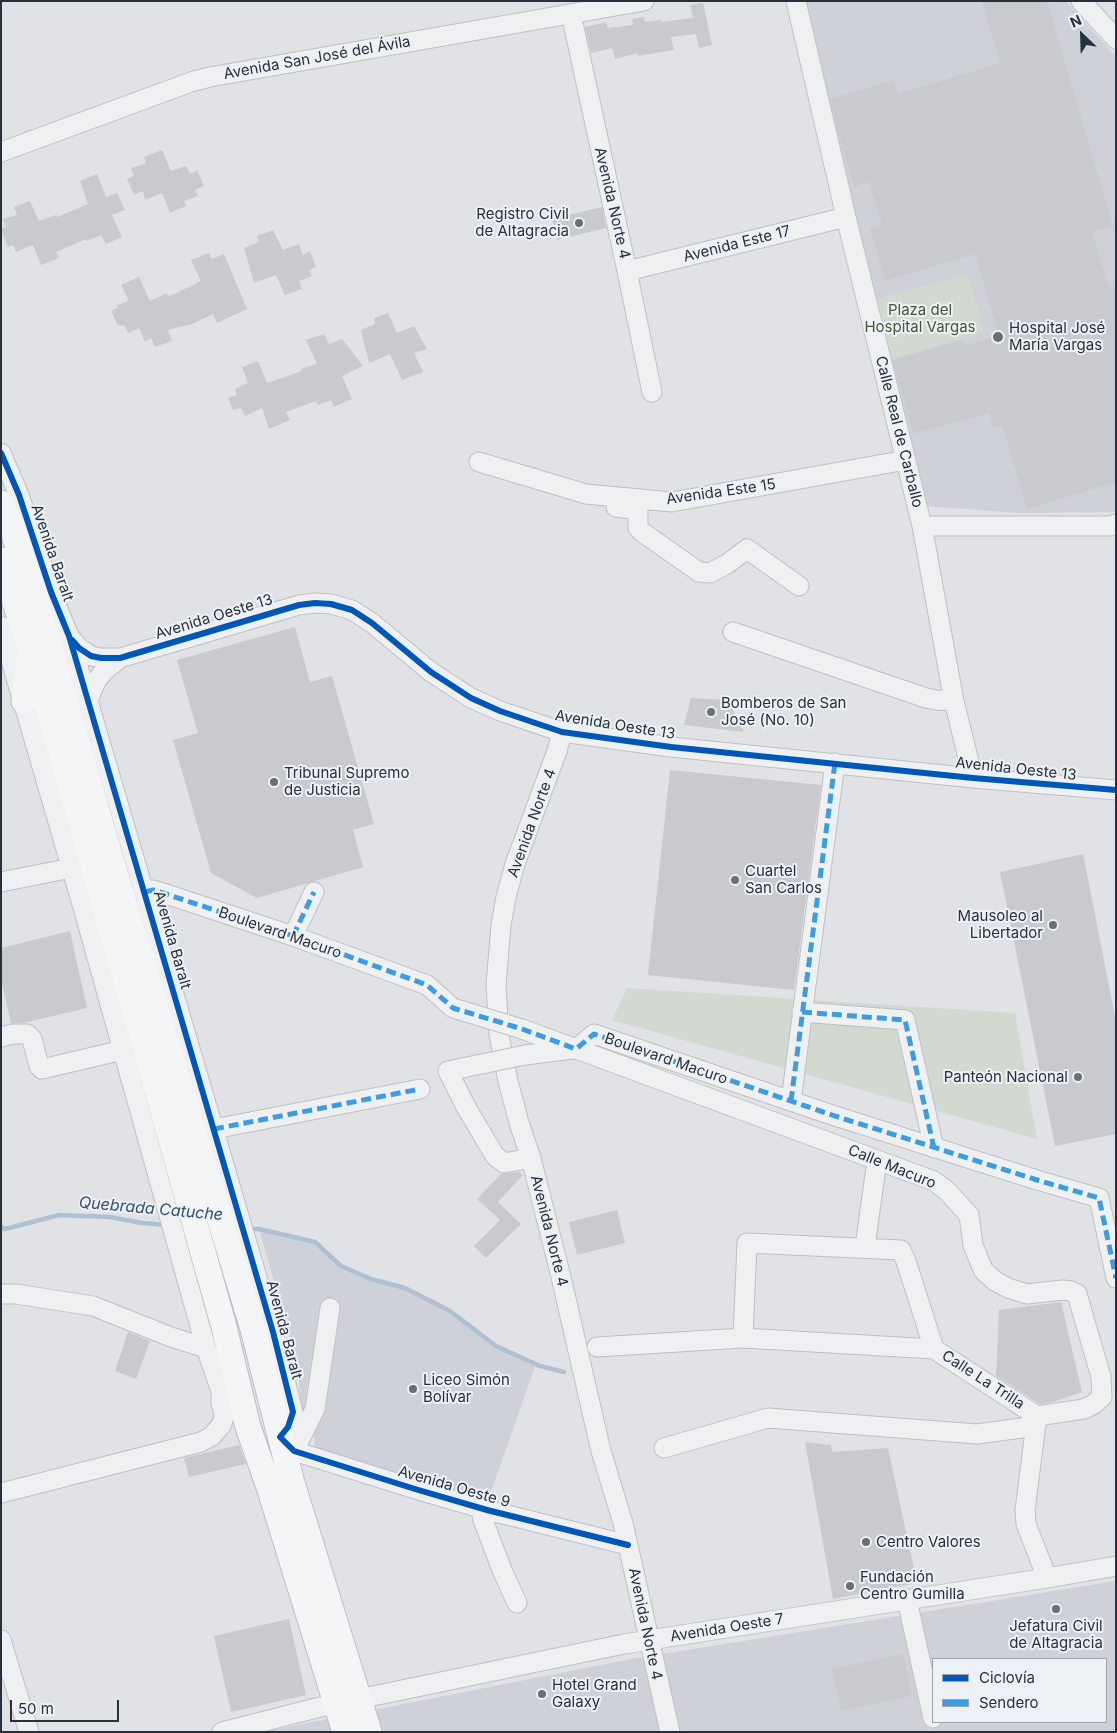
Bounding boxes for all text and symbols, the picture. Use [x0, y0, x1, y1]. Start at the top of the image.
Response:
north arrow [1057, 10, 1107, 60]
text: N [1067, 11, 1084, 31]
street label: Avenida San José del Ávila [222, 33, 412, 83]
street label: Avenida Norte 4 [590, 145, 634, 261]
place label: Registro Civil de Altagracia [475, 205, 569, 240]
marker: Registro Civil de Altagracia [573, 217, 585, 229]
street label: Avenida Este 17 [682, 222, 792, 266]
park label: Plaza del Hospital Vargas [864, 301, 976, 336]
place label: Hospital José María Vargas [1009, 319, 1105, 354]
marker: Hospital José María Vargas [991, 330, 1005, 344]
street label: Calle Real de Carballo [871, 354, 927, 510]
street label: Avenida Este 15 [665, 475, 777, 509]
street label: Avenida Baralt [27, 502, 77, 604]
street label: Avenida Oeste 13 [153, 591, 275, 643]
place label: Bomberos de San José (No. 10) [721, 694, 846, 729]
marker: Bomberos de San José (No. 10) [705, 706, 717, 718]
street label: Avenida Oeste 13 [553, 707, 677, 743]
street label: Avenida Oeste 13 [955, 754, 1077, 784]
place label: Tribunal Supremo de Justicia [284, 764, 409, 799]
street label: Avenida Norte 4 [504, 766, 560, 880]
marker: Tribunal Supremo de Justicia [268, 776, 280, 788]
place label: Cuartel San Carlos [745, 862, 822, 897]
marker: Cuartel San Carlos [729, 874, 741, 886]
street label: Avenida Baralt [149, 889, 195, 991]
street label: Boulevard Macuro [216, 903, 344, 963]
place label: Mausoleo al Libertador [958, 907, 1043, 942]
marker: Mausoleo al Libertador [1047, 919, 1059, 931]
street label: Boulevard Macuro [602, 1029, 730, 1089]
place label: Panteón Nacional [944, 1068, 1068, 1086]
marker: Panteón Nacional [1072, 1071, 1084, 1083]
street label: Calle Macuro [845, 1141, 939, 1193]
street label: Avenida Norte 4 [526, 1173, 572, 1289]
water label: Quebrada Catuche [78, 1193, 224, 1225]
street label: Avenida Baralt [262, 1279, 306, 1381]
street label: Calle La Trilla [938, 1347, 1028, 1413]
place label: Liceo Simón Bolívar [423, 1371, 510, 1406]
marker: Liceo Simón Bolívar [407, 1383, 419, 1395]
street label: Avenida Oeste 9 [396, 1462, 512, 1512]
place label: Centro Valores [876, 1533, 981, 1551]
marker: Centro Valores [860, 1536, 872, 1548]
street label: Avenida Norte 4 [624, 1566, 666, 1682]
place label: Fundación Centro Gumilla [860, 1568, 965, 1603]
marker: Fundación Centro Gumilla [844, 1580, 856, 1592]
marker: Jefatura Civil de Altagracia [1050, 1603, 1062, 1615]
street label: Avenida Oeste 7 [669, 1610, 785, 1646]
place label: Jefatura Civil de Altagracia [1009, 1617, 1103, 1652]
legend [932, 1658, 1107, 1723]
text: Ciclovía [979, 1668, 1035, 1687]
place label: Hotel Grand Galaxy [552, 1676, 637, 1711]
marker: Hotel Grand Galaxy [536, 1688, 548, 1700]
scale bar [12, 1690, 121, 1722]
text: Sendero [979, 1693, 1039, 1712]
text: 50 m [18, 1699, 54, 1718]

